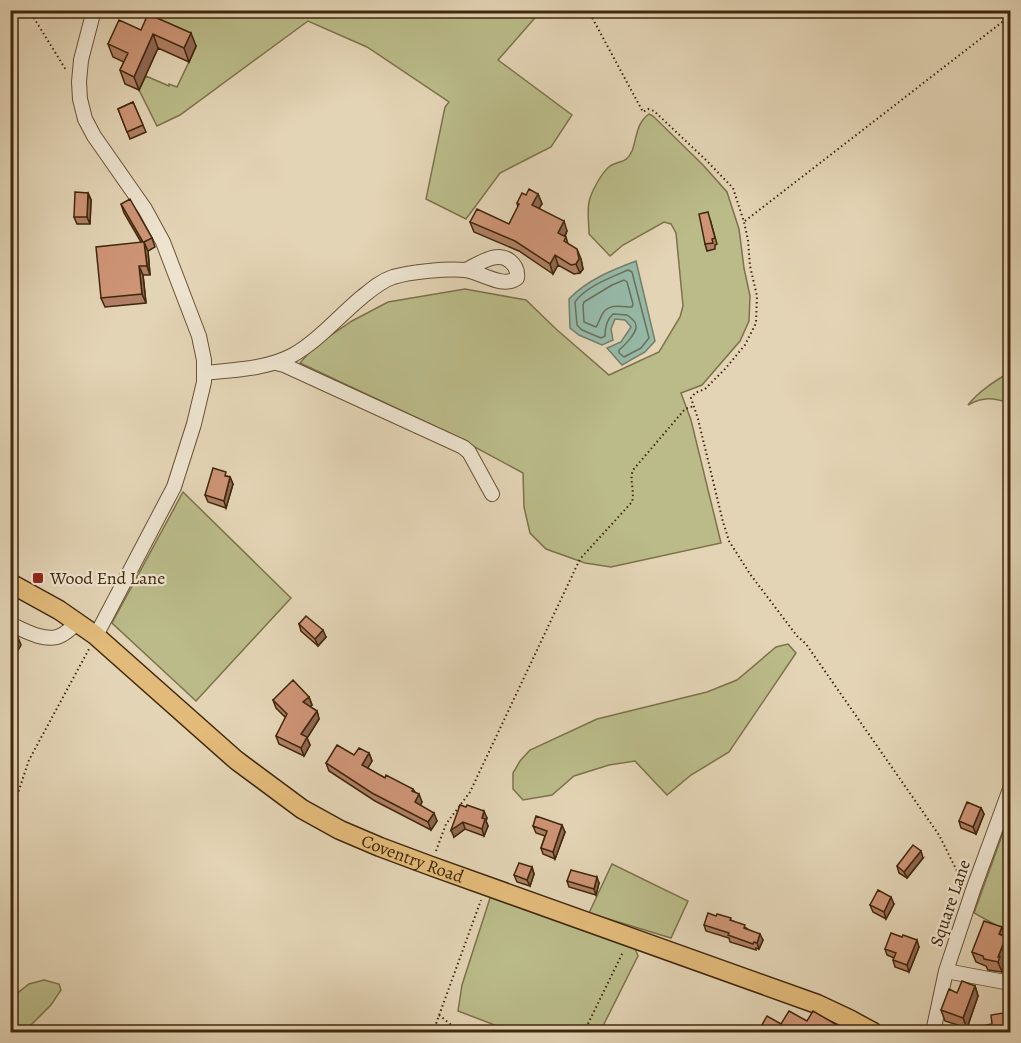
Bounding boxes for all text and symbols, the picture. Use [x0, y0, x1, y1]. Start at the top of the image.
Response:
place label: Wood End Lane [49, 566, 165, 590]
marker: Wood End Lane [31, 571, 45, 585]
street label: Coventry Road [358, 829, 467, 889]
street label: Square Lane [924, 856, 976, 950]

